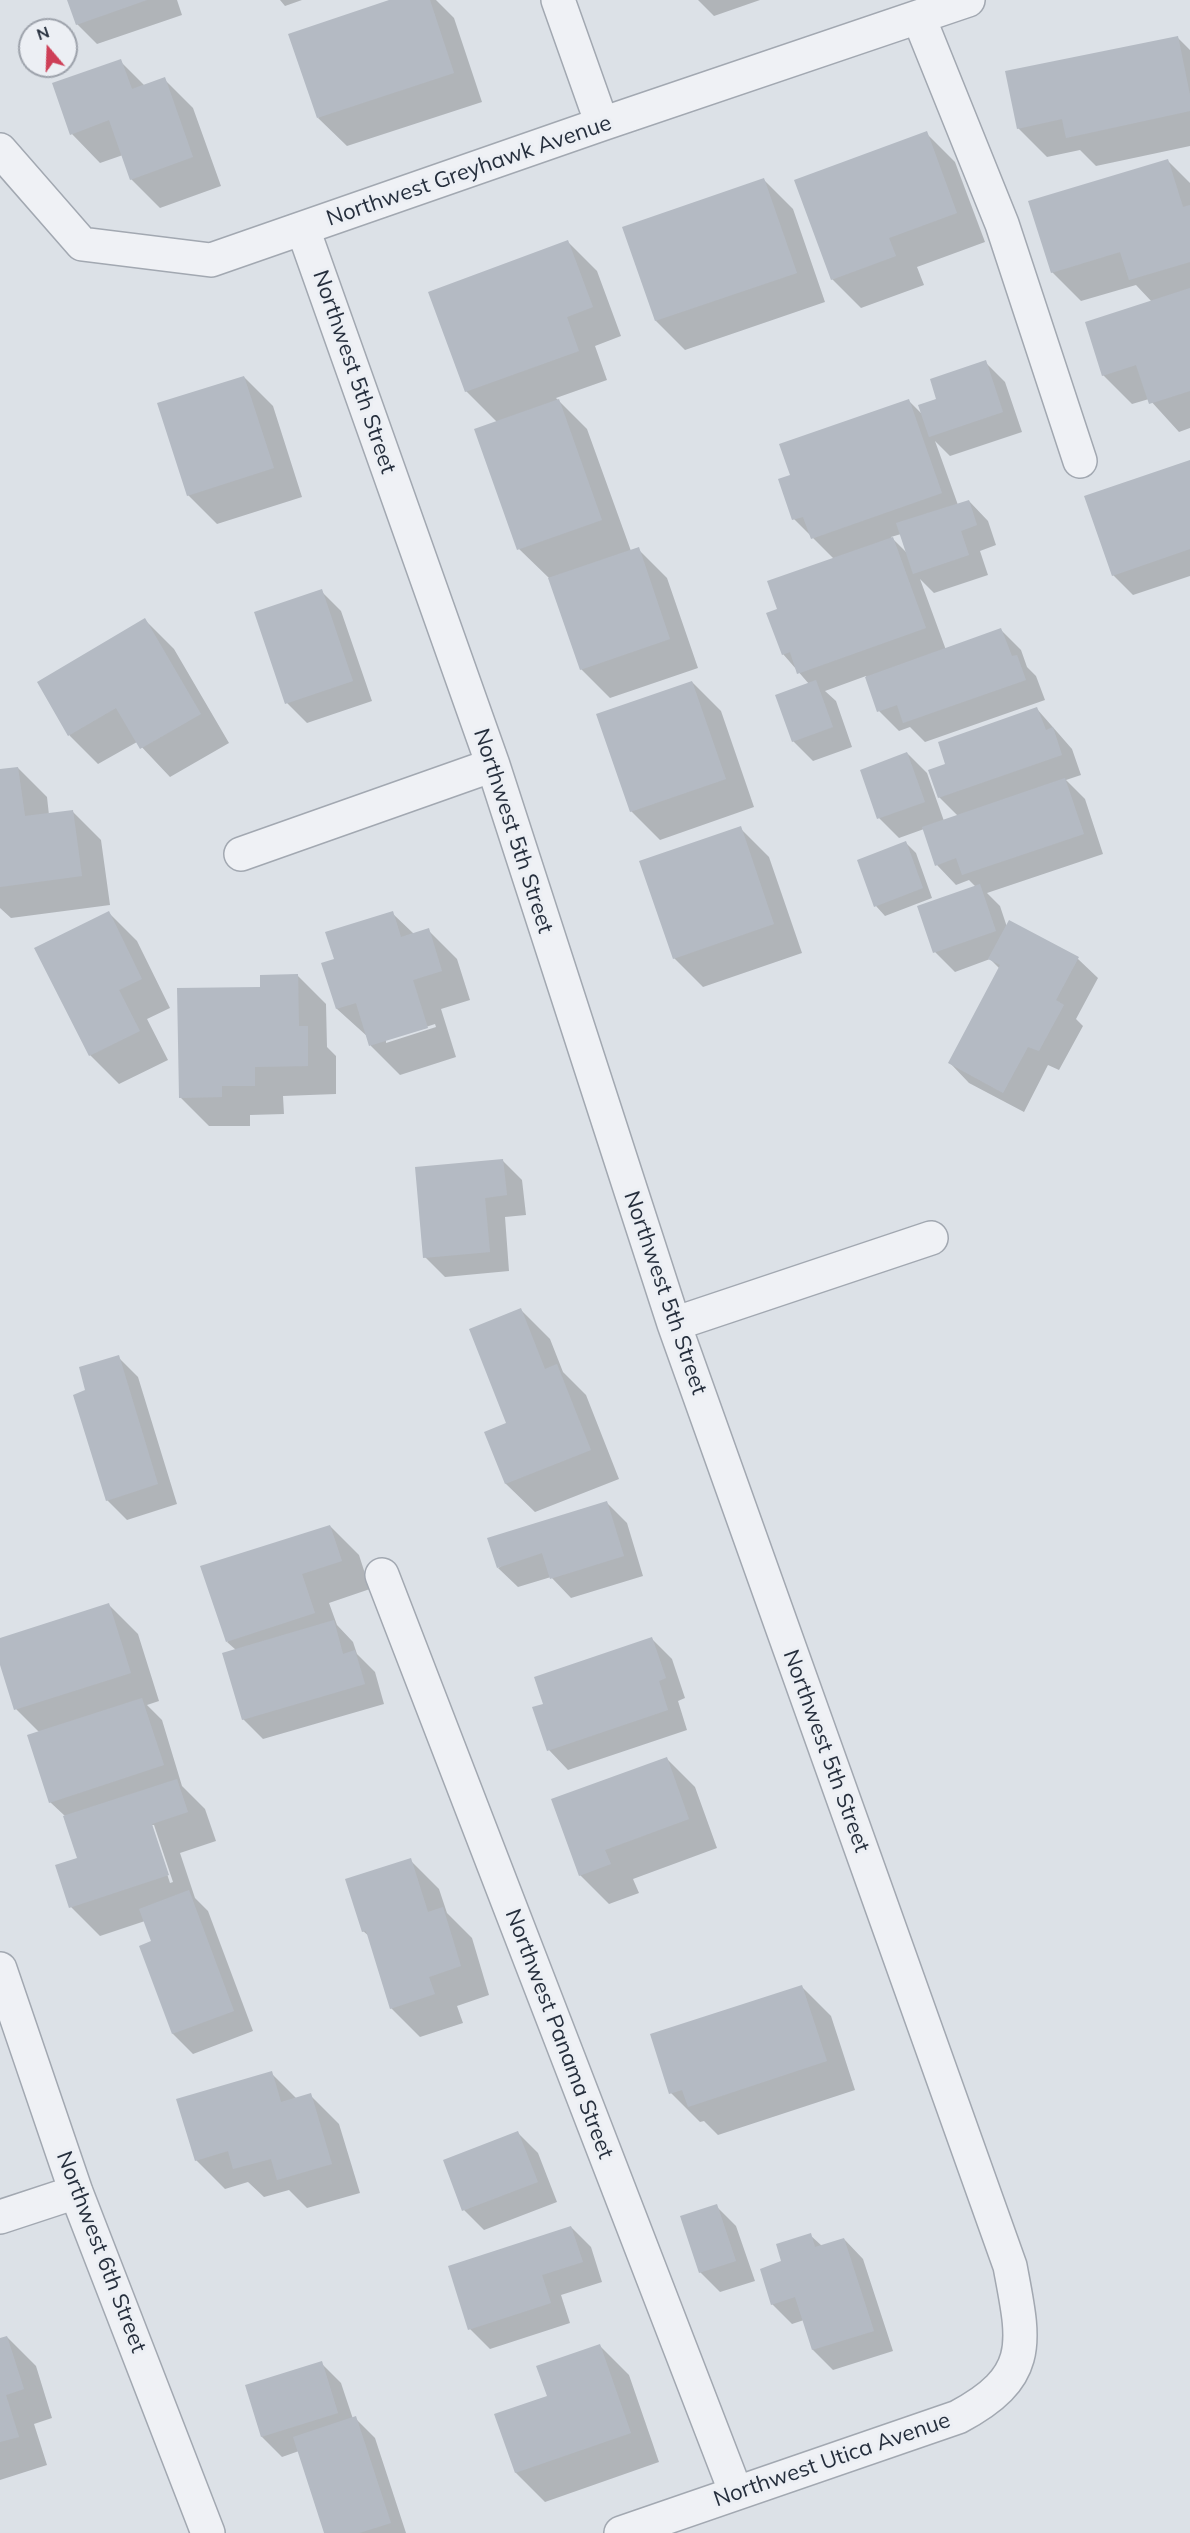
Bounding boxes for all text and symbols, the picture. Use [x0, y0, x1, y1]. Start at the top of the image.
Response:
north arrow [18, 18, 78, 78]
text: N [34, 21, 52, 44]
street label: Northwest Greyhawk Avenue [323, 110, 615, 232]
street label: Northwest 5th Street [307, 267, 401, 477]
street label: Northwest 5th Street [467, 725, 559, 937]
street label: Northwest 5th Street [618, 1188, 712, 1398]
street label: Northwest 5th Street [777, 1646, 875, 1856]
street label: Northwest Panama Street [499, 1905, 619, 2163]
street label: Northwest 6th Street [50, 2148, 152, 2356]
street label: Northwest Utica Avenue [710, 2407, 954, 2513]

